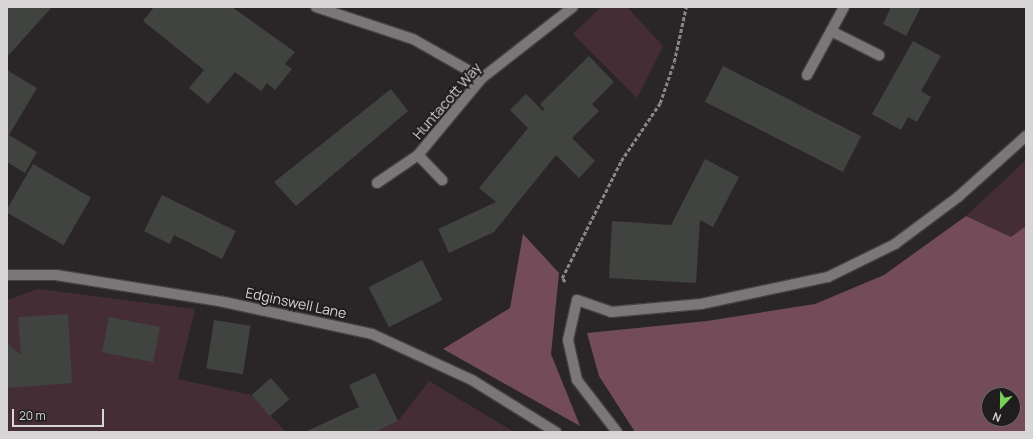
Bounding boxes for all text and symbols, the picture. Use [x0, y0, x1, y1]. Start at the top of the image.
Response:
street label: Huntacott Way [409, 59, 485, 143]
street label: Edginswell Lane [244, 284, 348, 322]
north arrow [981, 387, 1021, 427]
scale bar [14, 401, 106, 427]
text: 20 m [19, 407, 46, 424]
text: N [990, 409, 1003, 426]

